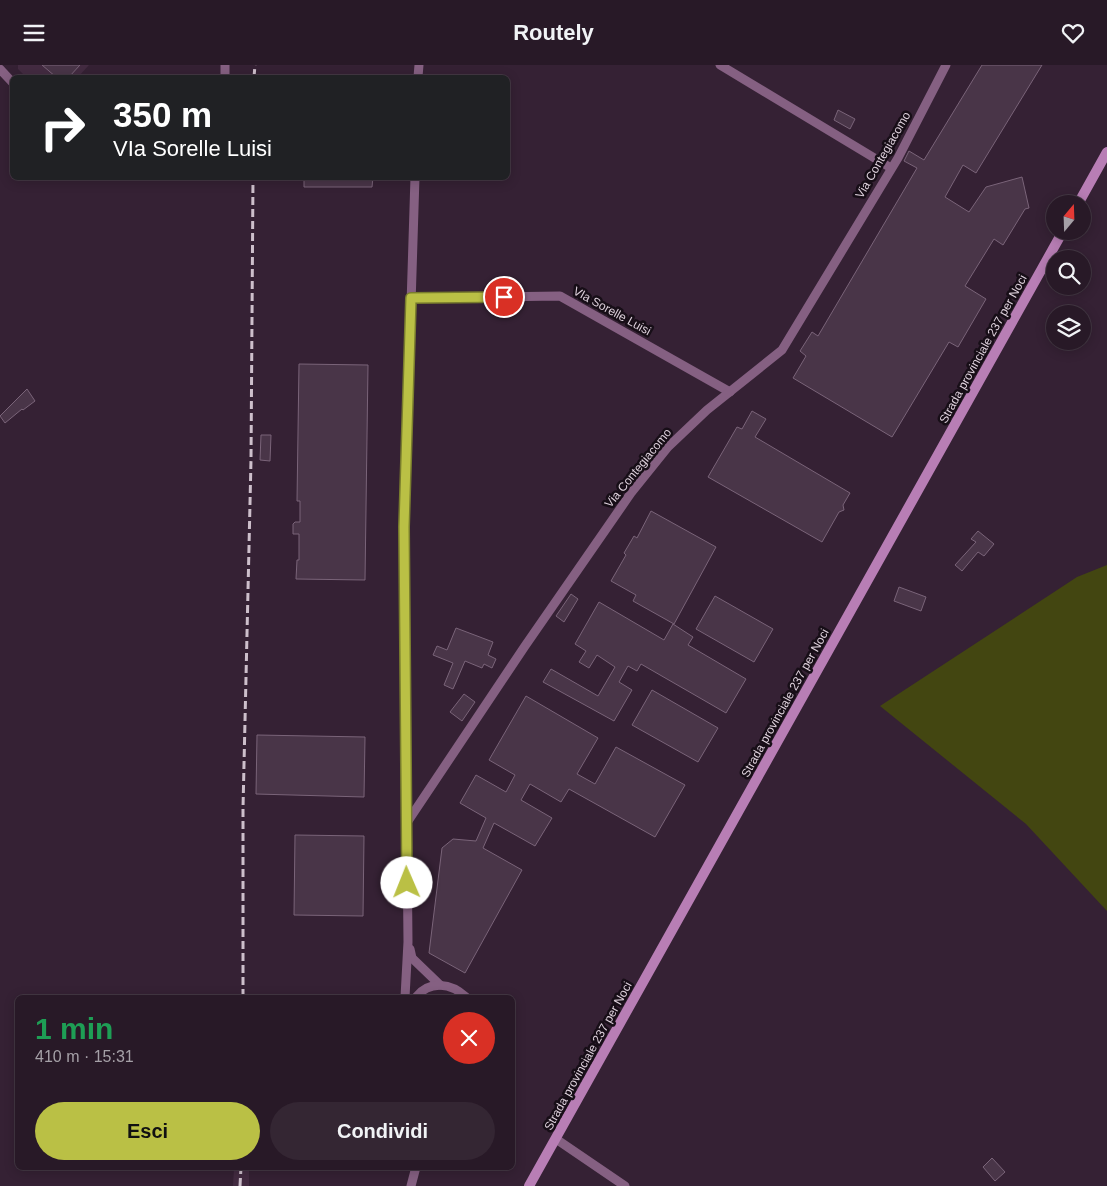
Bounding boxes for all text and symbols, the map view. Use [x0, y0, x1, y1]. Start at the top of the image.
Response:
icon: menu [20, 19, 48, 47]
icon: heart [1059, 19, 1087, 47]
text: Routely [513, 20, 594, 45]
icon: right [30, 95, 95, 160]
text: 350 m [113, 95, 212, 134]
street label: Via Contegiacomo [852, 109, 914, 201]
text: VIa Sorelle Luisi [113, 136, 272, 161]
north arrow [1046, 195, 1091, 240]
map controls [1046, 195, 1091, 350]
button: search [1046, 250, 1091, 295]
street label: Strada provinciale 237 per Noci [936, 272, 1030, 426]
pin [483, 276, 525, 318]
icon: arrive [490, 283, 518, 311]
street label: VIa Sorelle Luisi [571, 284, 653, 338]
button: layers [1046, 305, 1091, 350]
street label: Via Contegiacomo [602, 425, 674, 510]
street label: Strada provinciale 237 per Noci [738, 626, 832, 780]
position arrow [380, 856, 432, 908]
street label: Strada provinciale 237 per Noci [541, 979, 635, 1133]
text: 1 min [35, 1012, 113, 1045]
button: close [443, 1012, 495, 1064]
text: 410 m · 15:31 [35, 1048, 134, 1065]
button: Esci [35, 1102, 260, 1160]
button: Condividi [270, 1102, 495, 1160]

